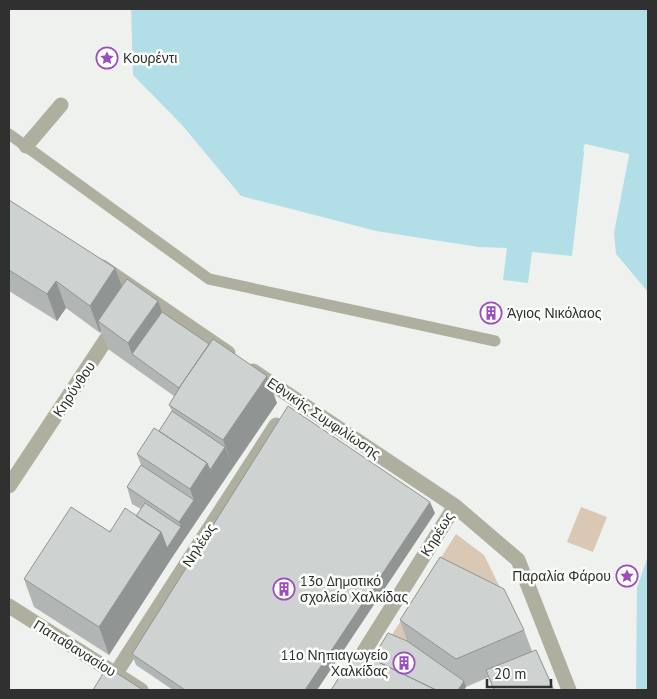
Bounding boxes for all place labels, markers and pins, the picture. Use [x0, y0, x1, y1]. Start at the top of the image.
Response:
place icon: Κουρέντι [95, 46, 119, 70]
place label: Κουρέντι [123, 49, 177, 67]
building icon: Άγιος Νικόλαος [479, 301, 503, 325]
place label: Άγιος Νικόλαος [507, 304, 602, 322]
place icon: Παραλία Φάρου [615, 564, 639, 588]
place label: Παραλία Φάρου [512, 567, 611, 585]
place label: 13ο Δημοτικό σχολείο Χαλκίδας [300, 572, 408, 606]
building icon: 13ο Δημοτικό σχολείο Χαλκίδας [272, 577, 296, 601]
place label: 11ο Νηπιαγωγείο Χαλκίδας [281, 646, 388, 680]
building icon: 11ο Νηπιαγωγείο Χαλκίδας [392, 651, 416, 675]

